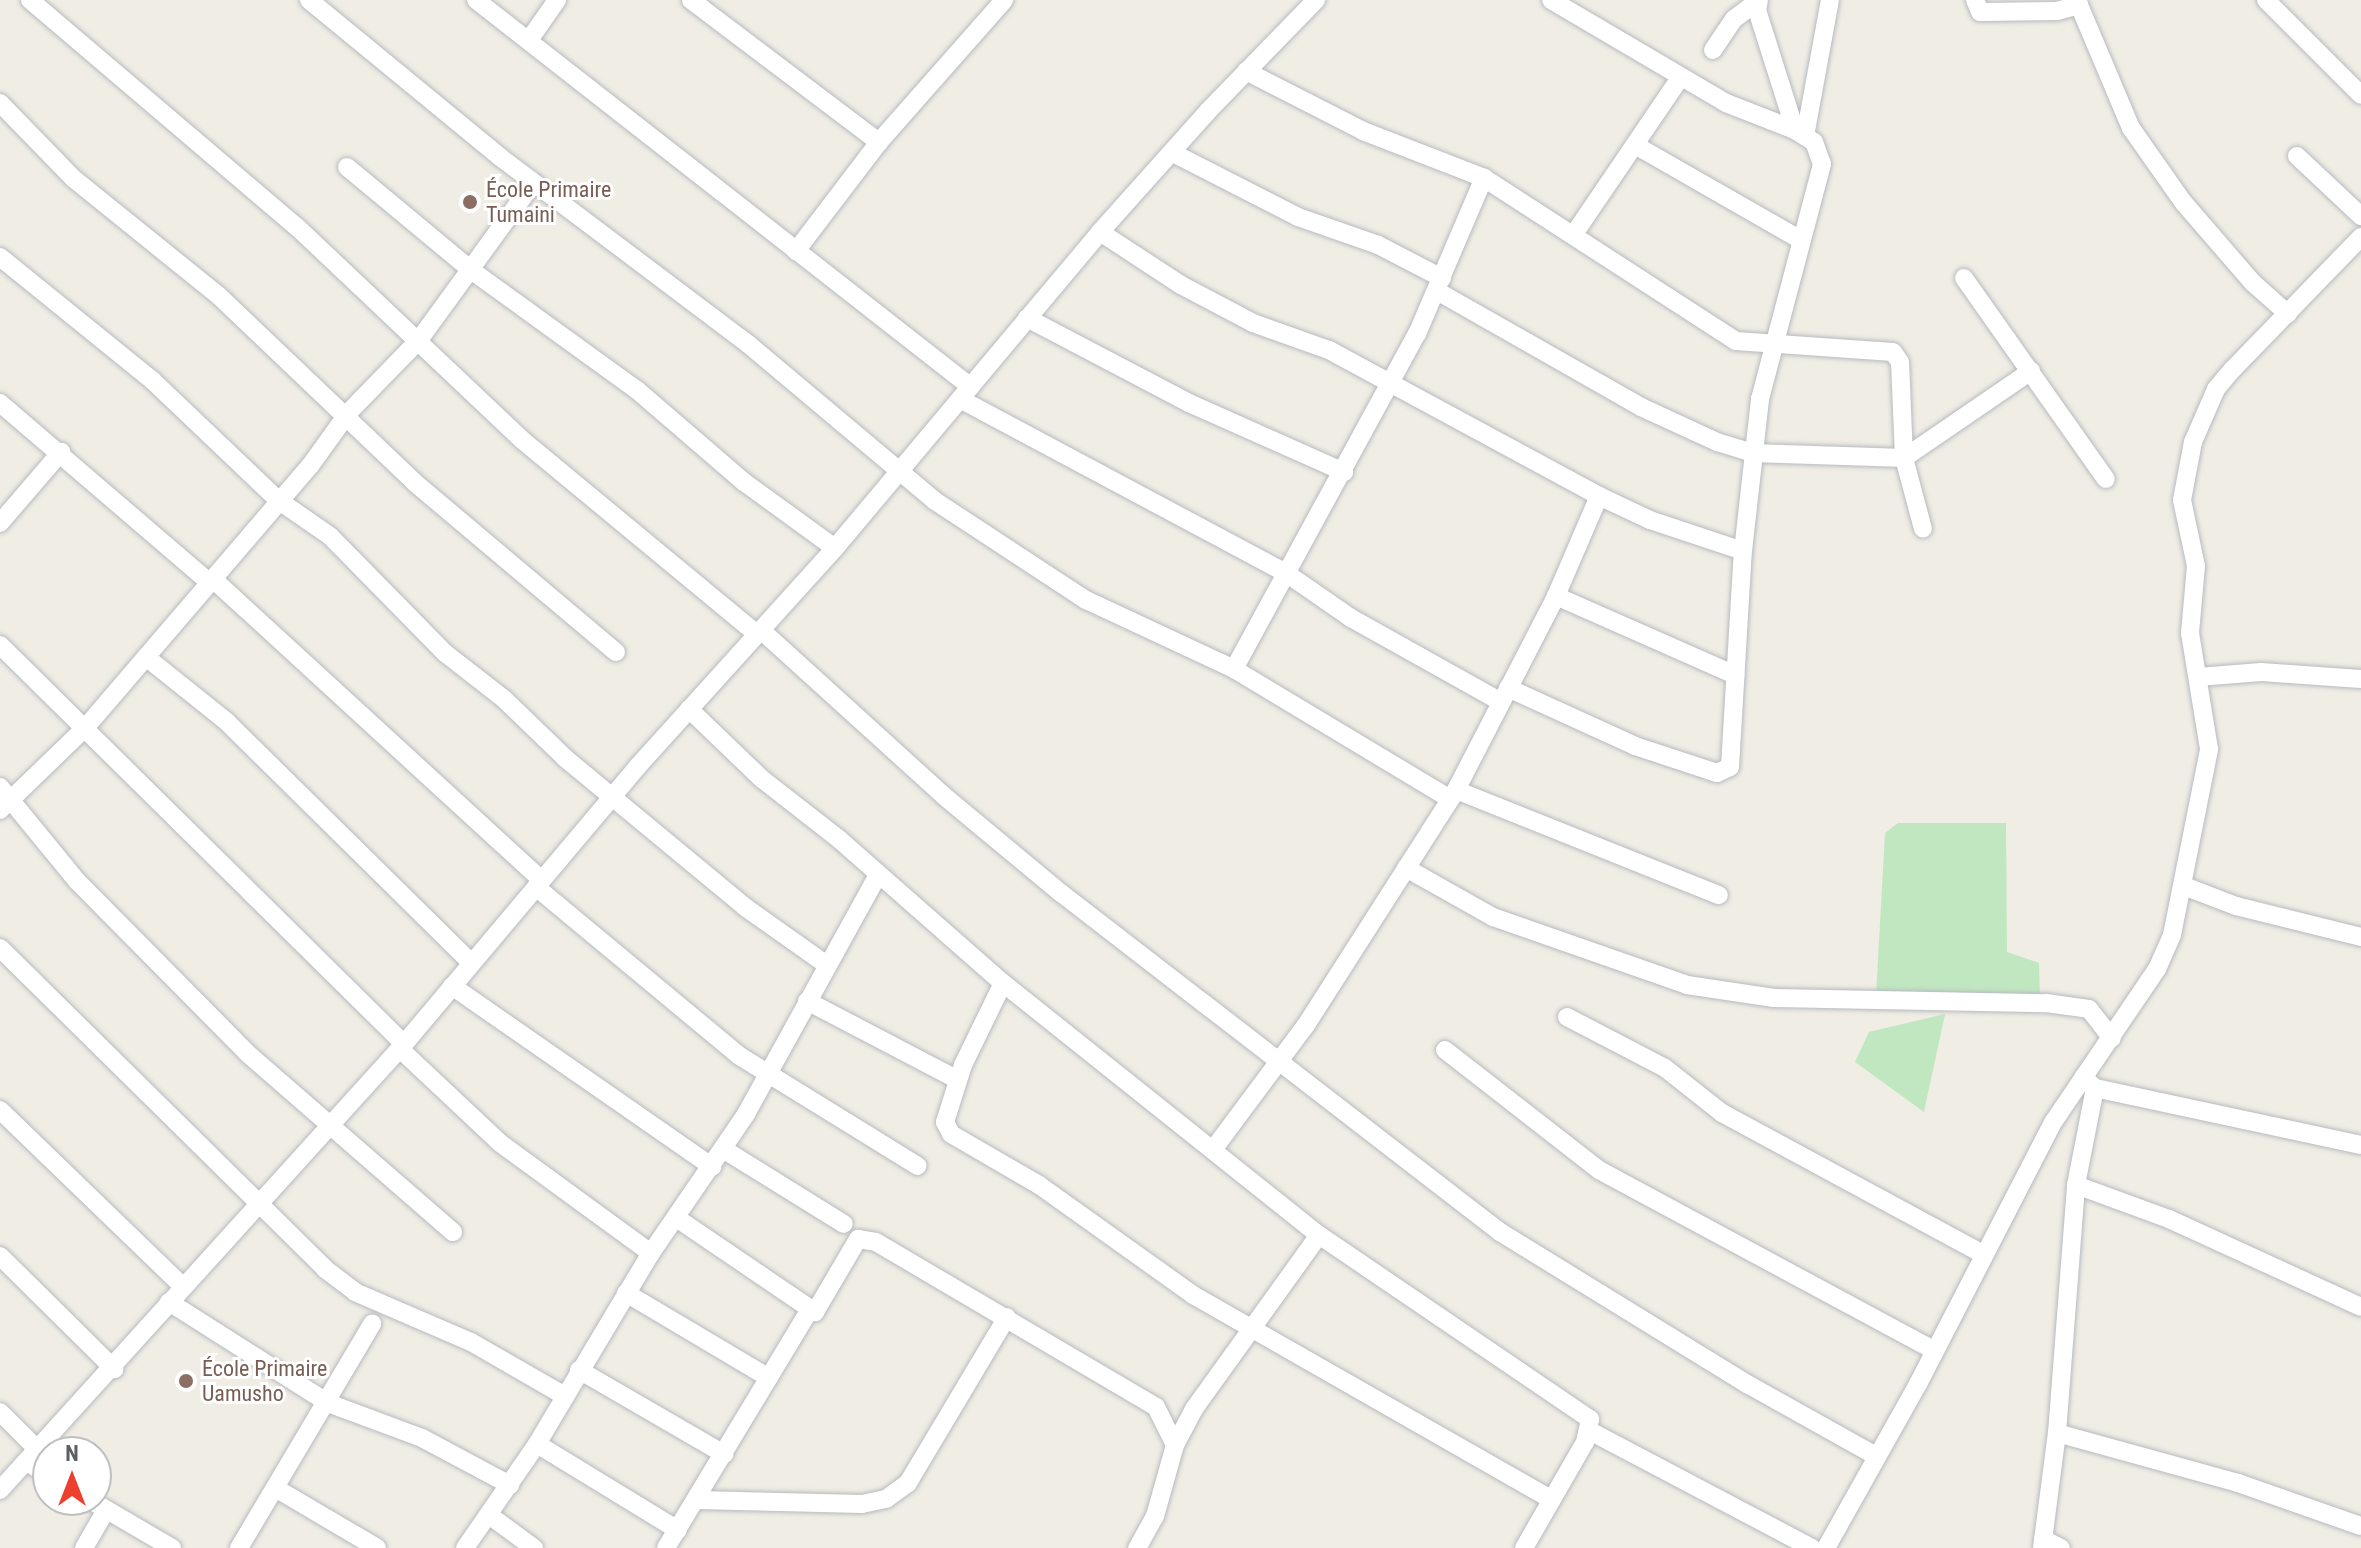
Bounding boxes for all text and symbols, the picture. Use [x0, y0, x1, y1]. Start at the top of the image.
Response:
place label: École Primaire Tumaini [486, 176, 611, 228]
marker: École Primaire Tumaini [461, 193, 479, 211]
place label: École Primaire Uamusho [202, 1355, 327, 1406]
marker: École Primaire Uamusho [177, 1372, 195, 1390]
north arrow [32, 1436, 112, 1516]
text: N [65, 1441, 79, 1466]

